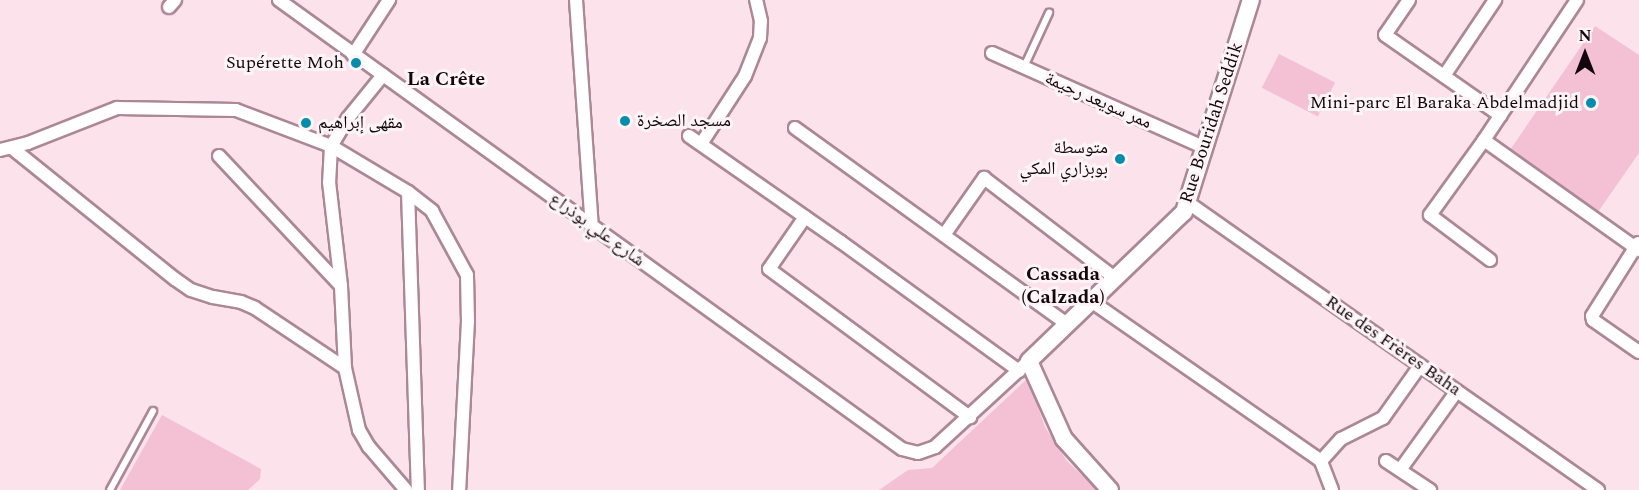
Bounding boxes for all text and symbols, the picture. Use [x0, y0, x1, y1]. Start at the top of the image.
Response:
north arrow [1555, 24, 1615, 84]
text: N [1578, 24, 1592, 48]
street label: Rue Bouridah Seddik [1176, 40, 1248, 206]
place label: Supérette Moh [226, 52, 344, 74]
marker: Supérette Moh [349, 56, 363, 70]
district label: La Crête [407, 67, 485, 91]
street label: ممر سويعد رحيمة [1041, 68, 1155, 134]
place label: Mini-parc El Baraka Abdelmadjid [1310, 92, 1579, 114]
marker: Mini-parc El Baraka Abdelmadjid [1584, 96, 1598, 110]
place label: مسجد الصخرة [637, 110, 731, 132]
place label: مقهى إبراهيم [318, 112, 403, 134]
marker: مسجد الصخرة [618, 114, 632, 128]
marker: مقهى إبراهيم [299, 116, 313, 130]
place label: متوسطة بوبزاري المكي [1019, 138, 1108, 180]
marker: متوسطة بوبزاري المكي [1113, 152, 1127, 166]
street label: شارع علي بوذراع [545, 188, 649, 272]
district label: Cassada (Calzada) [1021, 262, 1105, 309]
street label: Rue des Frères Baha [1321, 291, 1465, 401]

